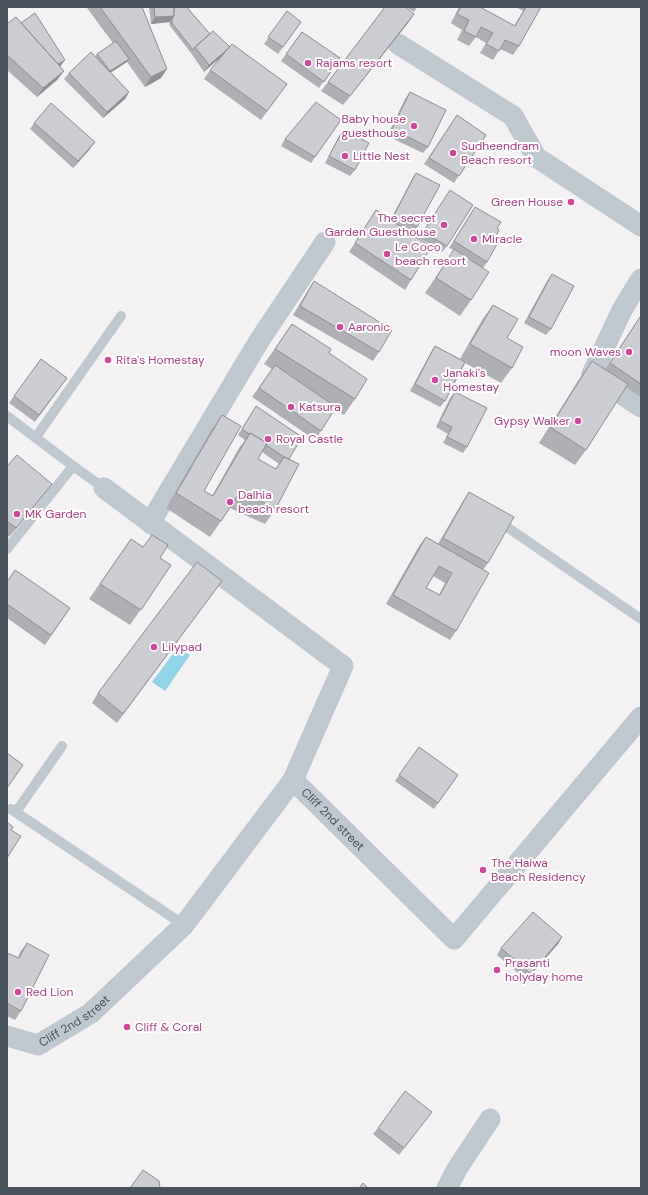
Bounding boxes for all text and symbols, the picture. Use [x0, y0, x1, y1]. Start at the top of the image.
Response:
place label: Rajams resort [316, 55, 392, 71]
marker: Rajams resort [303, 58, 313, 68]
place label: Baby house guesthouse [341, 111, 406, 141]
marker: Baby house guesthouse [409, 121, 419, 131]
place label: Sudheendram Beach resort [461, 138, 539, 168]
place label: Little Nest [353, 148, 410, 164]
marker: Sudheendram Beach resort [448, 148, 458, 158]
marker: Little Nest [340, 151, 350, 161]
place label: Green House [491, 194, 563, 210]
marker: Green House [566, 197, 576, 207]
place label: The secret Garden Guesthouse [325, 210, 436, 240]
marker: The secret Garden Guesthouse [439, 220, 449, 230]
place label: Miracle [482, 231, 522, 247]
marker: Miracle [469, 234, 479, 244]
place label: Le Coco beach resort [395, 239, 466, 269]
marker: Le Coco beach resort [382, 249, 392, 259]
place label: Aaronic [348, 319, 390, 335]
marker: Aaronic [335, 322, 345, 332]
place label: moon Waves [550, 344, 621, 360]
marker: moon Waves [624, 347, 634, 357]
place label: Rita's Homestay [116, 352, 205, 368]
marker: Rita's Homestay [103, 355, 113, 365]
place label: Janaki's Homestay [443, 365, 500, 395]
marker: Janaki's Homestay [430, 375, 440, 385]
place label: Katsura [299, 399, 341, 415]
marker: Katsura [286, 402, 296, 412]
place label: Gypsy Walker [494, 413, 571, 429]
marker: Gypsy Walker [573, 416, 583, 426]
place label: Royal Castle [276, 431, 343, 447]
marker: Royal Castle [263, 434, 273, 444]
place label: Dalhia beach resort [238, 487, 309, 517]
marker: Dalhia beach resort [225, 497, 235, 507]
place label: MK Garden [25, 506, 86, 522]
marker: MK Garden [12, 509, 22, 519]
place label: Lilypad [162, 639, 202, 655]
marker: Lilypad [149, 642, 159, 652]
street label: Cliff 2nd street [298, 784, 368, 854]
place label: The Haiwa Beach Residency [491, 855, 586, 885]
marker: The Haiwa Beach Residency [478, 865, 488, 875]
place label: Prasanti holyday home [505, 955, 583, 985]
marker: Prasanti holyday home [492, 965, 502, 975]
place label: Red Lion [26, 984, 74, 1000]
marker: Red Lion [13, 987, 23, 997]
street label: Cliff 2nd street [36, 991, 114, 1051]
place label: Cliff & Coral [135, 1019, 202, 1035]
marker: Cliff & Coral [122, 1022, 132, 1032]

